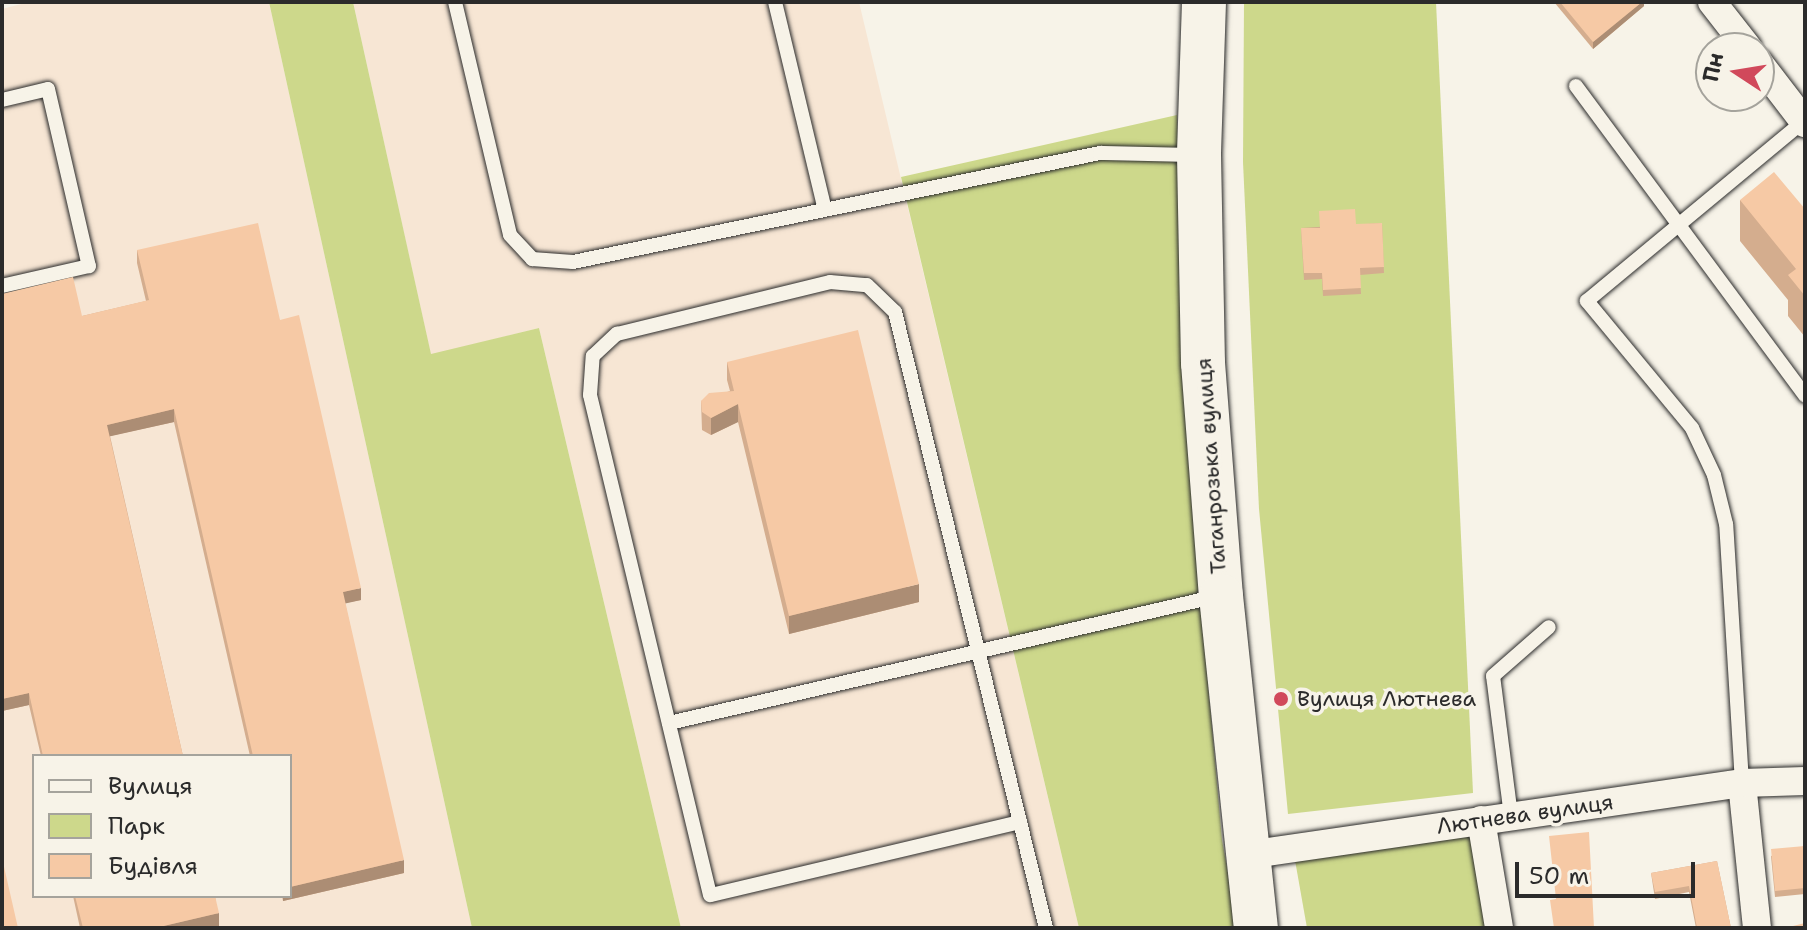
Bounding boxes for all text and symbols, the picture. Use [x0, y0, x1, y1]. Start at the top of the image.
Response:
north arrow [1695, 32, 1775, 112]
text: Пн [1696, 50, 1730, 85]
street label: Таганрозька вулиця [1190, 357, 1232, 575]
place label: Вулиця Лютнева [1297, 686, 1476, 712]
marker: Вулиця Лютнева [1272, 690, 1290, 708]
legend [32, 754, 292, 898]
text: Вулиця [108, 770, 193, 802]
street label: Лютнева вулиця [1435, 789, 1615, 839]
text: Парк [108, 810, 165, 842]
scale bar [1519, 846, 1699, 896]
text: Будівля [108, 850, 198, 882]
text: 50 m [1529, 860, 1589, 892]

